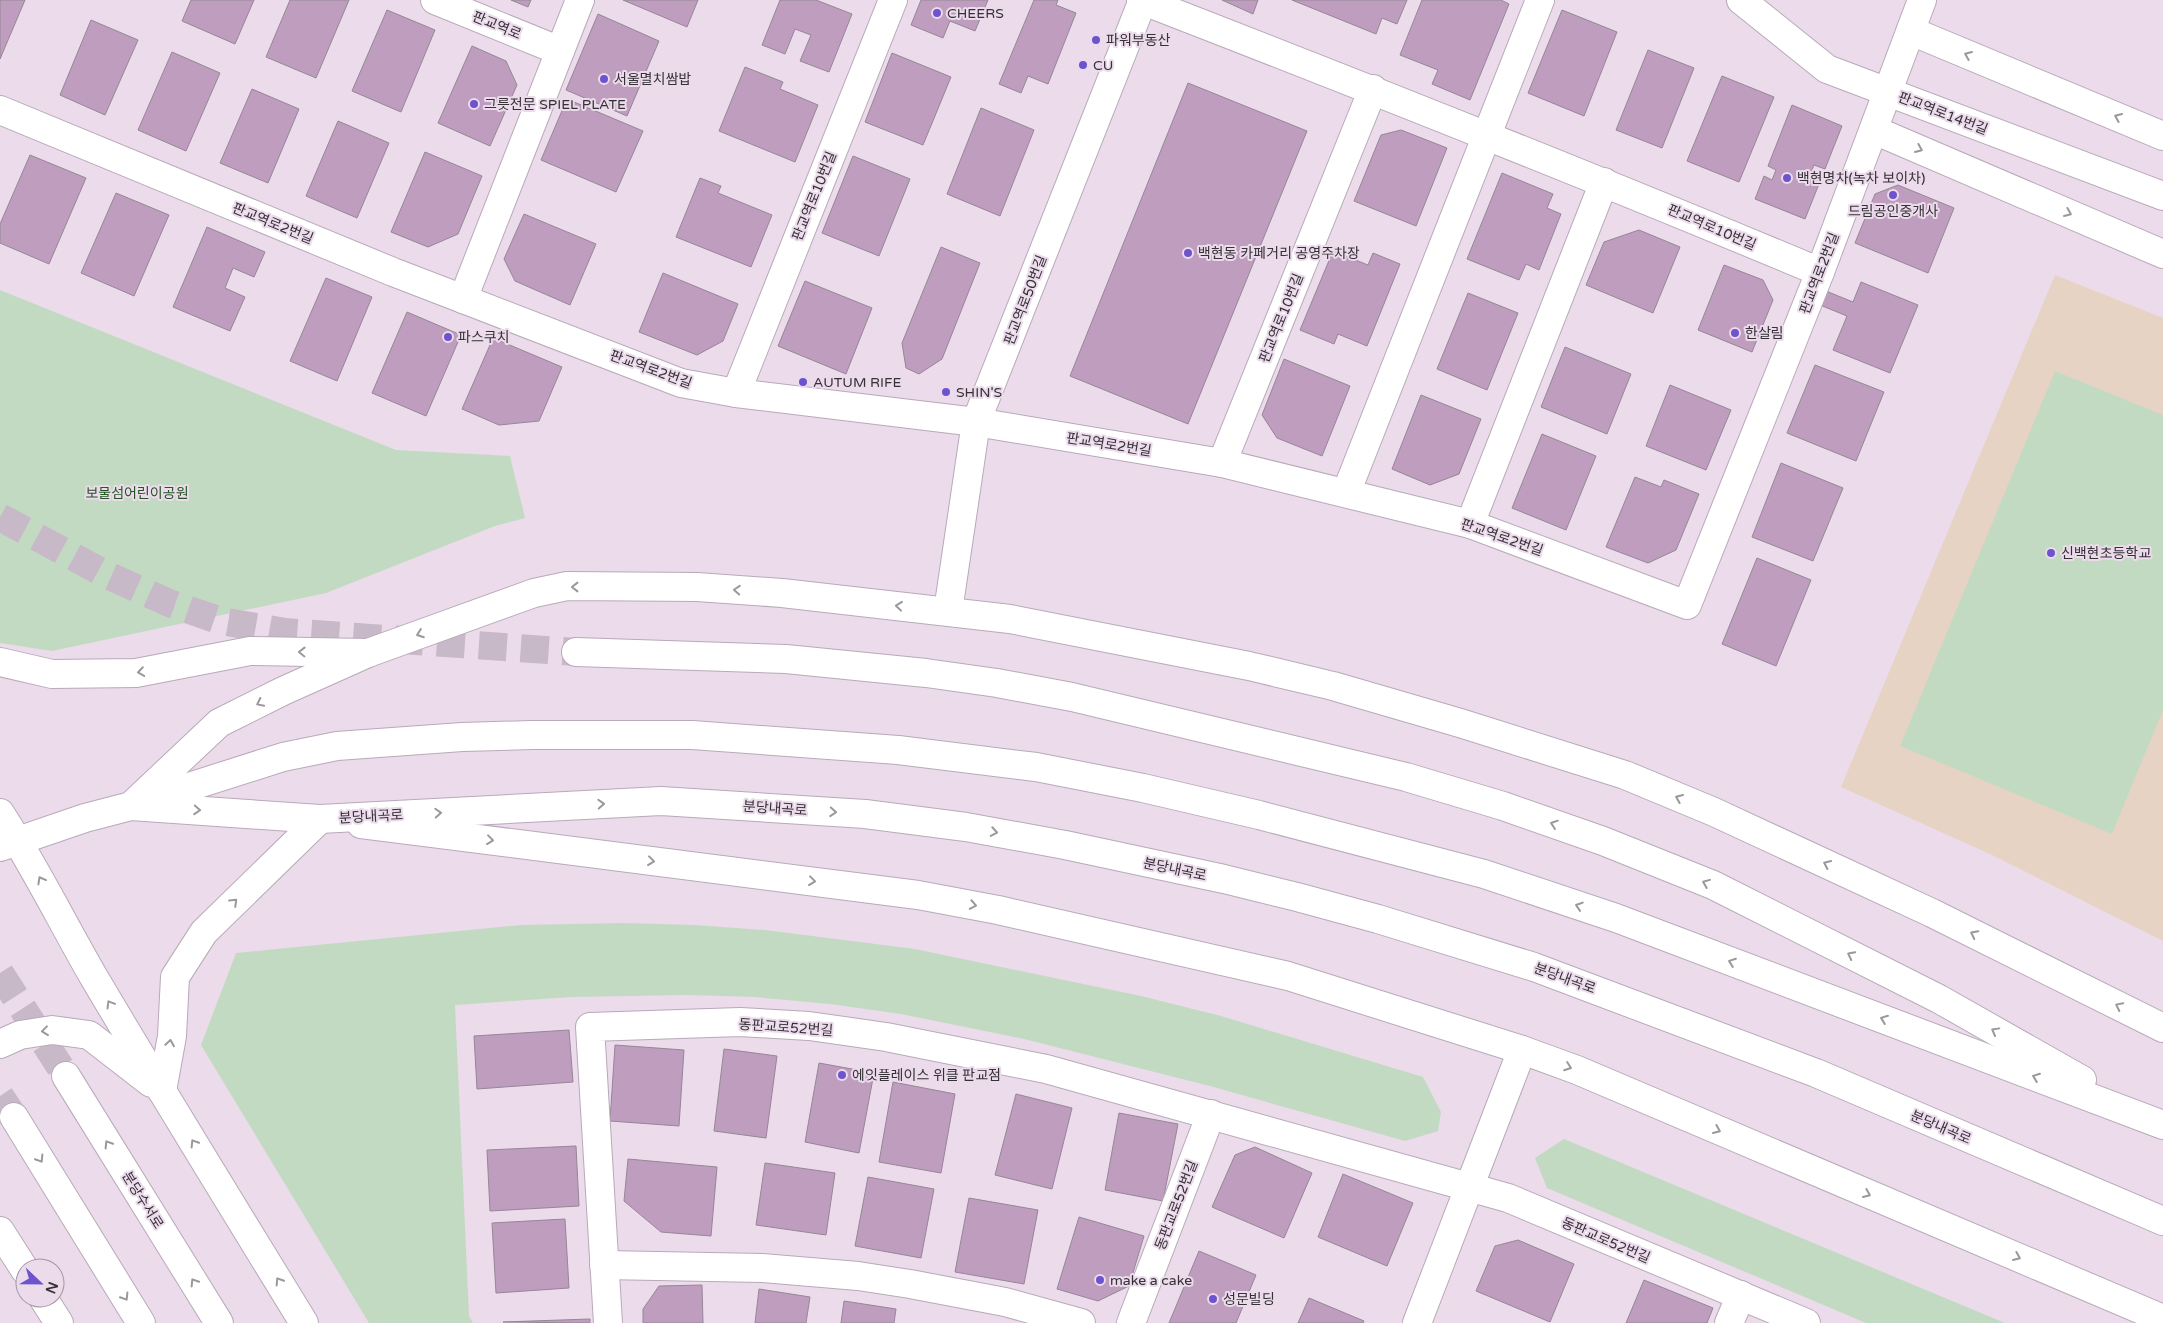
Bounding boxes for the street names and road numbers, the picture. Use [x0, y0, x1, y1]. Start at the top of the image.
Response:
street label: 판교역로 [470, 8, 524, 43]
street label: 판교역로14번길 [1895, 89, 1990, 138]
street label: 판교역로10번길 [789, 149, 840, 243]
street label: 판교역로2번길 [230, 199, 316, 247]
street label: 판교역로10번길 [1665, 201, 1759, 254]
street label: 판교역로2번길 [1796, 230, 1843, 316]
street label: 판교역로50번길 [1001, 253, 1050, 348]
street label: 판교역로10번길 [1256, 271, 1307, 365]
street label: 판교역로2번길 [607, 347, 694, 392]
street label: 판교역로2번길 [1065, 429, 1153, 460]
street label: 판교역로2번길 [1458, 515, 1545, 560]
street label: 분당내곡로 [742, 798, 808, 819]
street label: 분당내곡로 [338, 806, 404, 827]
street label: 분당내곡로 [1142, 854, 1208, 885]
street label: 분당내곡로 [1532, 959, 1598, 998]
street label: 동판교로52번길 [738, 1016, 834, 1039]
street label: 분당내곡로 [1908, 1107, 1974, 1148]
street label: 동판교로52번길 [1152, 1158, 1201, 1253]
street label: 분당수서로 [118, 1168, 167, 1232]
street label: 동판교로52번길 [1559, 1214, 1653, 1267]

